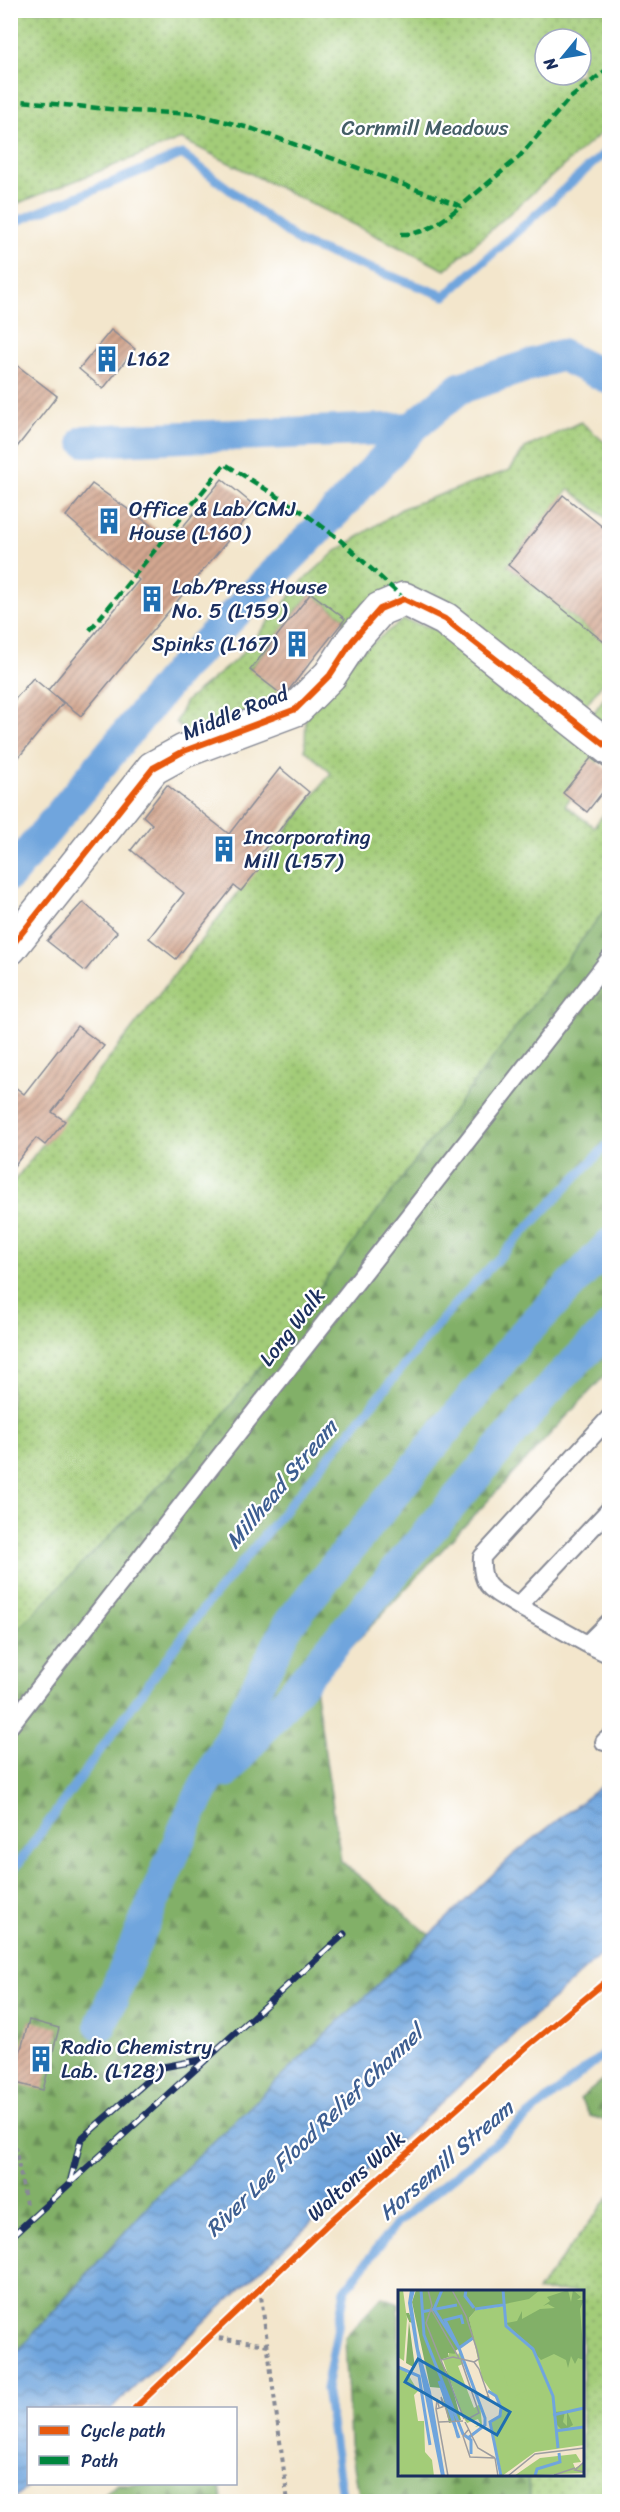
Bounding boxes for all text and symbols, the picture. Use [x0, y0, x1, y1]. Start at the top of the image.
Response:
north arrow [533, 27, 593, 87]
text: N [535, 51, 566, 77]
park label: Cornmill Meadows [342, 109, 509, 147]
place label: L162 [127, 340, 170, 378]
building icon: L162 [92, 344, 122, 374]
place label: Office & Lab/CMJ House (L160) [129, 490, 297, 552]
building icon: Office & Lab/CMJ House (L160) [94, 506, 124, 536]
place label: Lab/Press House No. 5 (L159) [172, 568, 328, 630]
building icon: Lab/Press House No. 5 (L159) [137, 584, 167, 614]
place label: Spinks (L167) [152, 625, 279, 663]
building icon: Spinks (L167) [282, 629, 312, 659]
street label: Middle Road [176, 674, 296, 752]
place label: Incorporating Mill (L157) [243, 818, 371, 880]
building icon: Incorporating Mill (L157) [209, 834, 239, 864]
street label: Long Walk [249, 1278, 336, 1375]
water label: Millhead Stream [215, 1409, 349, 1558]
water label: River Lee Flood Relief Channel [195, 2012, 436, 2246]
place label: Radio Chemistry Lab. (L128) [61, 2028, 212, 2090]
building icon: Radio Chemistry Lab. (L128) [26, 2044, 56, 2074]
water label: Horsemill Stream [369, 2088, 524, 2230]
street label: Waltons Walk [298, 2121, 414, 2231]
inset map [398, 2290, 584, 2476]
legend [27, 2407, 237, 2485]
text: Cycle path [81, 2415, 165, 2447]
text: Path [81, 2445, 118, 2477]

